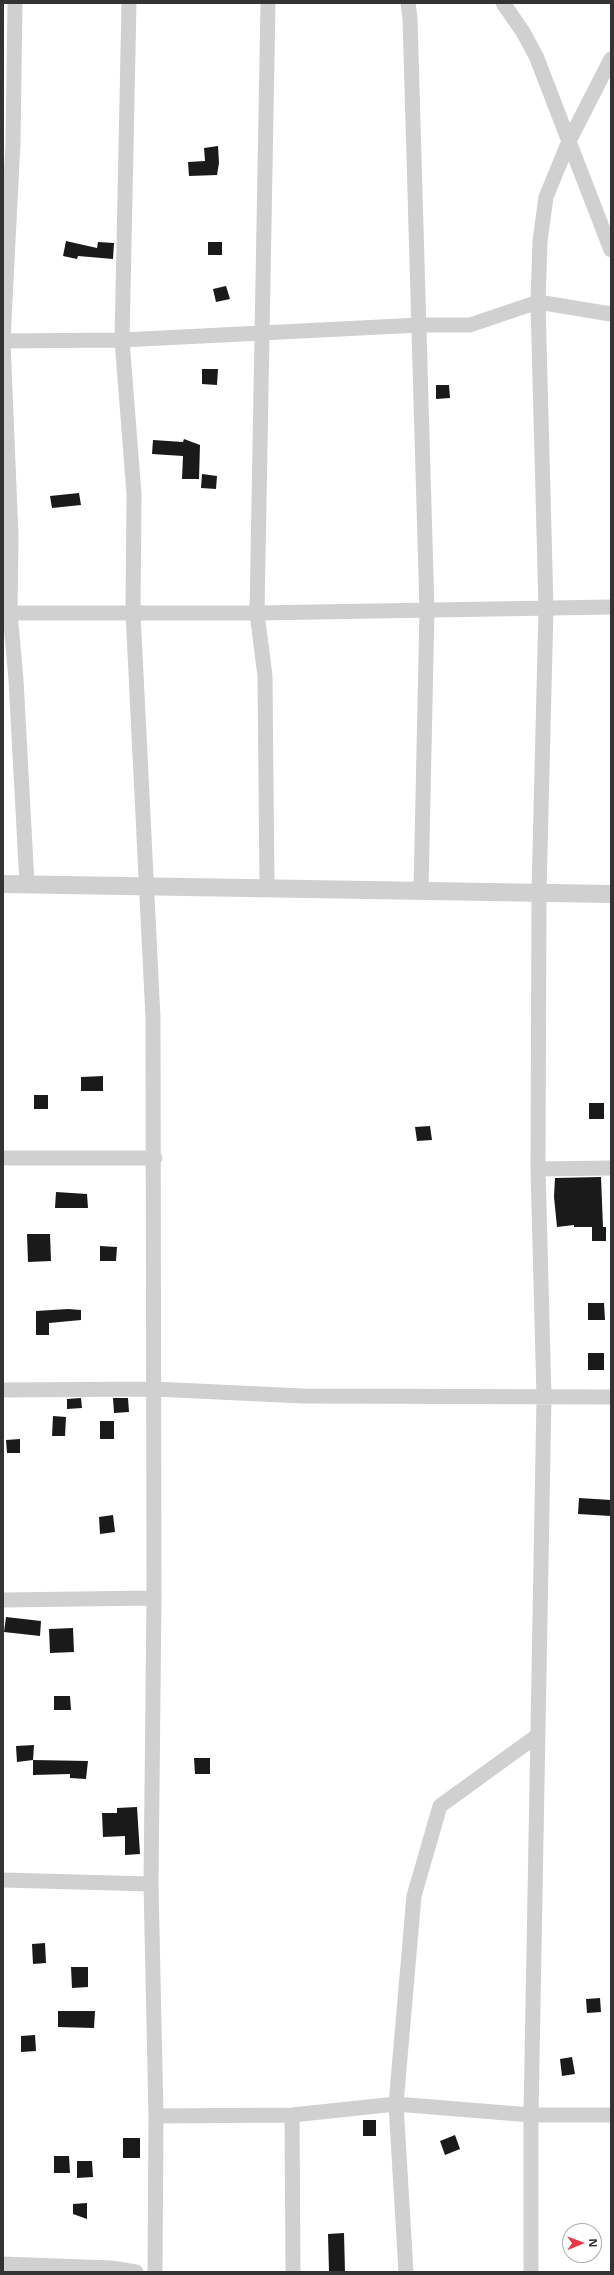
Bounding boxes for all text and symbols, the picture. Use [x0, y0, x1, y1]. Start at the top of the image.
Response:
north arrow [562, 2223, 602, 2263]
text: N [586, 2238, 601, 2247]

